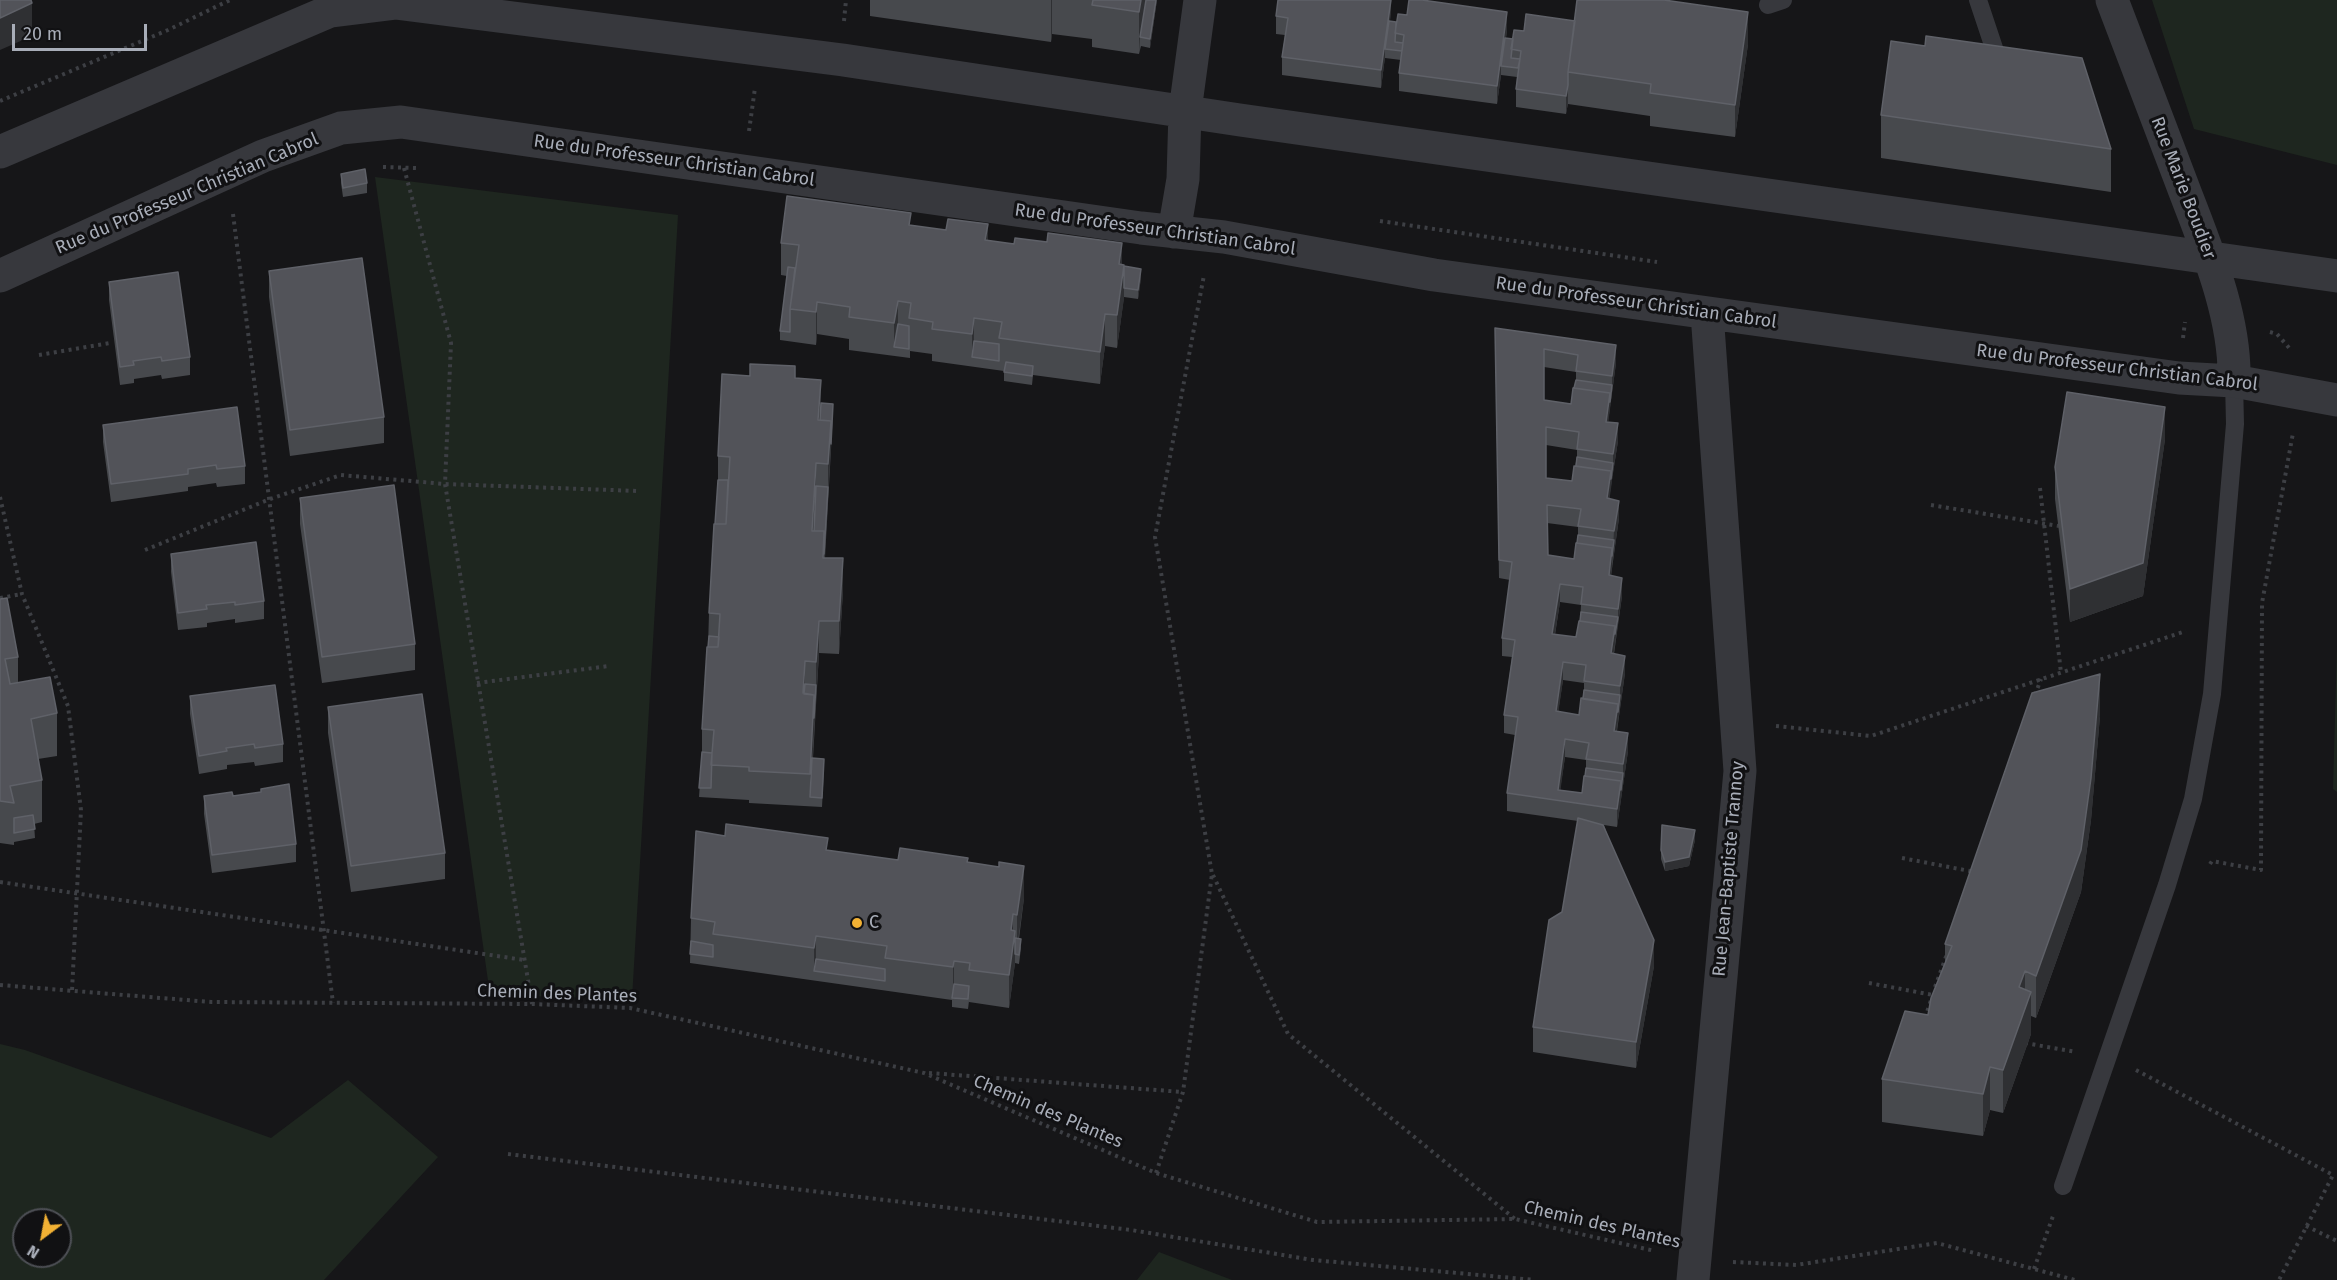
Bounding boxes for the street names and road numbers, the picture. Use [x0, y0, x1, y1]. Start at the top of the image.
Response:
street label: Rue Marie Boudier [2146, 114, 2220, 262]
street label: Rue du Professeur Christian Cabrol [52, 129, 322, 259]
street label: Rue du Professeur Christian Cabrol [532, 131, 816, 191]
street label: Rue du Professeur Christian Cabrol [1013, 200, 1297, 260]
street label: Rue du Professeur Christian Cabrol [1494, 273, 1778, 333]
street label: Rue du Professeur Christian Cabrol [1975, 340, 2259, 396]
street label: Rue Jean-Baptiste Trannoy [1709, 760, 1749, 978]
street label: Chemin des Plantes [477, 980, 637, 1008]
street label: Chemin des Plantes [970, 1071, 1126, 1153]
street label: Chemin des Plantes [1522, 1196, 1682, 1254]

